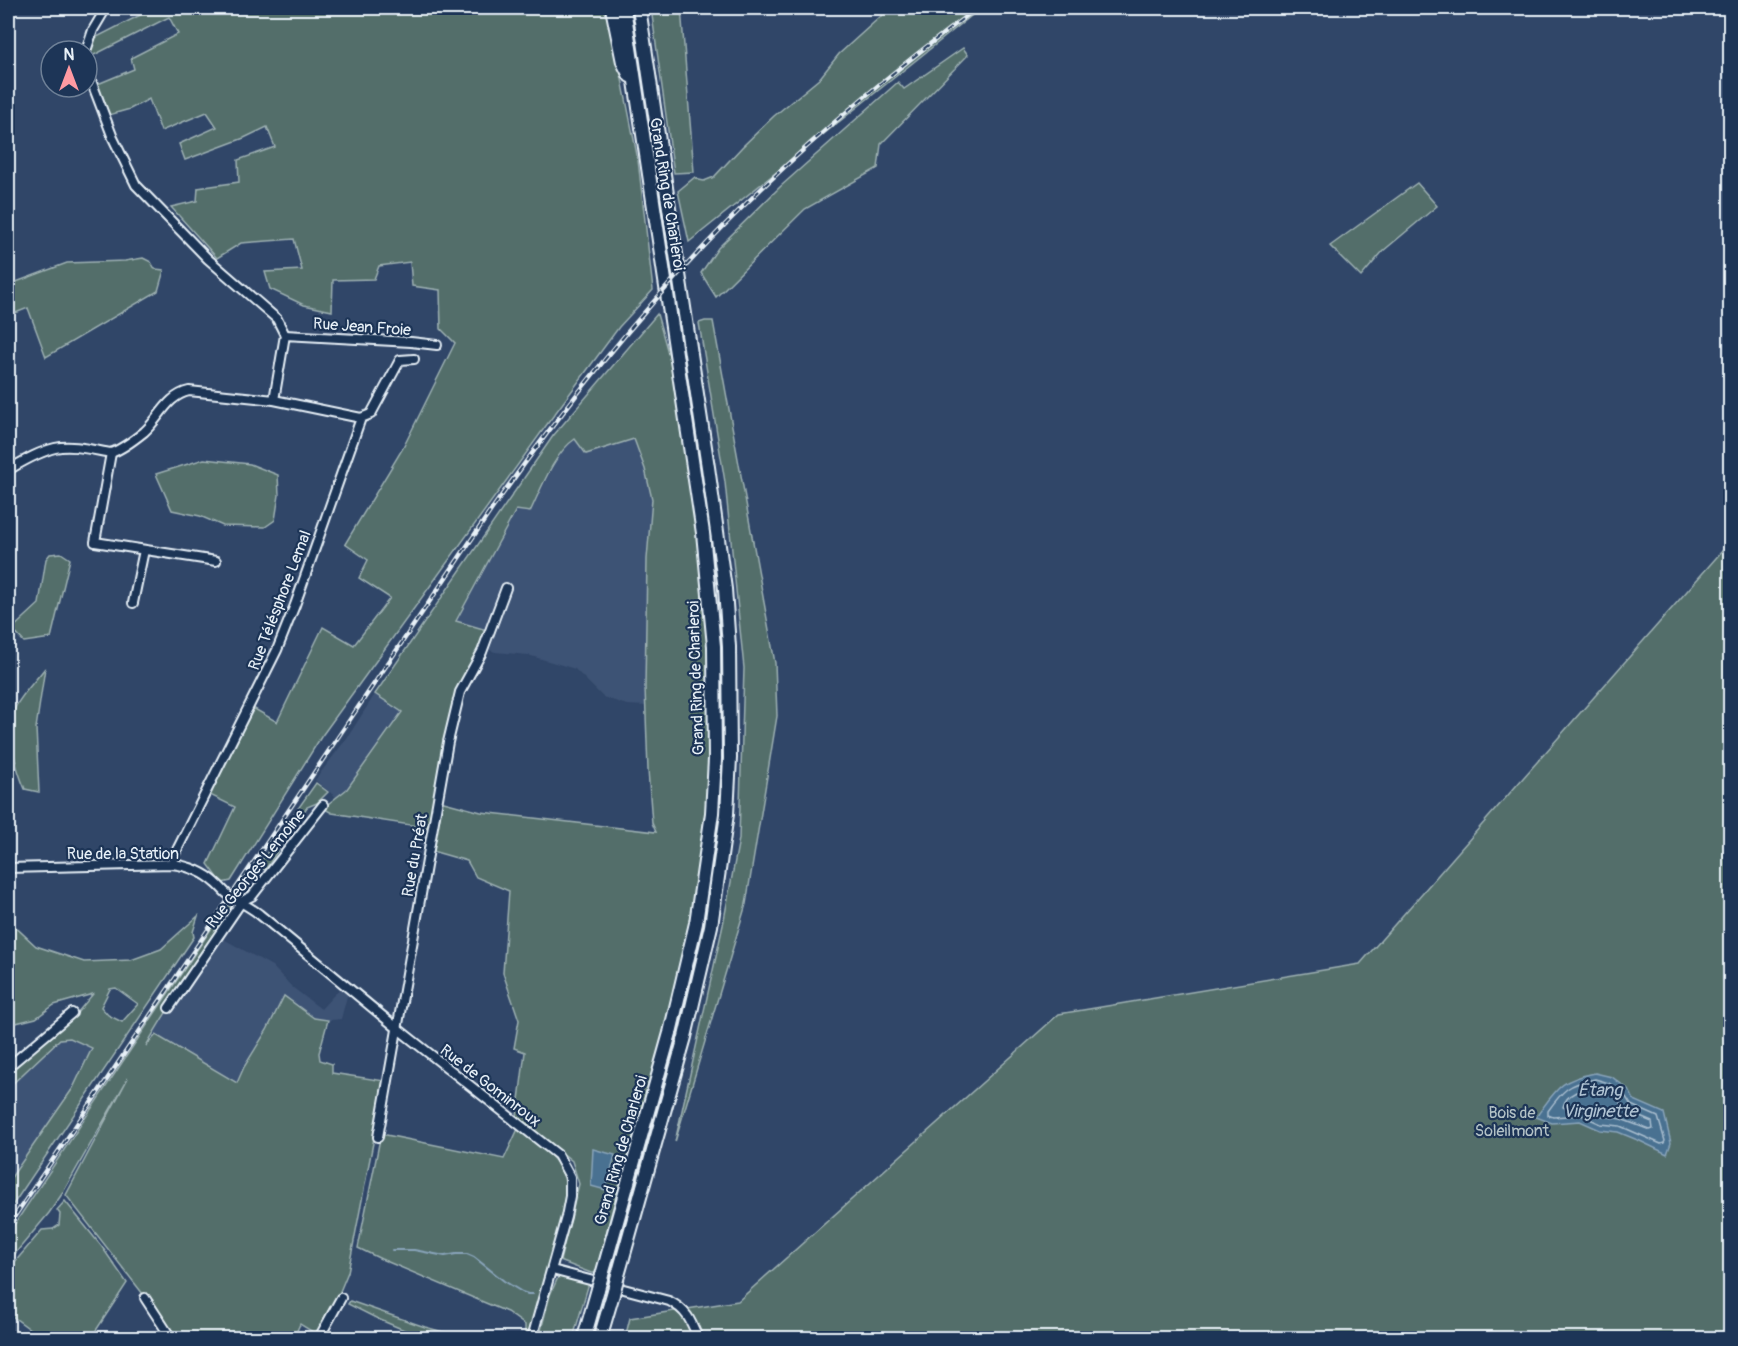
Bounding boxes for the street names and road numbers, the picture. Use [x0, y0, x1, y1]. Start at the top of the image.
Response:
street label: Grand Ring de Charleroi [645, 116, 689, 272]
street label: Rue Jean Froie [312, 314, 412, 340]
street label: Rue Télésphore Lemal [244, 528, 316, 673]
street label: Grand Ring de Charleroi [683, 600, 709, 756]
street label: Rue Georges Lemoine [202, 805, 310, 932]
street label: Rue du Préat [398, 811, 432, 898]
street label: Rue de la Station [67, 844, 179, 864]
street label: Rue de Gominroux [436, 1040, 545, 1131]
street label: Grand Ring de Charleroi [590, 1073, 652, 1227]

